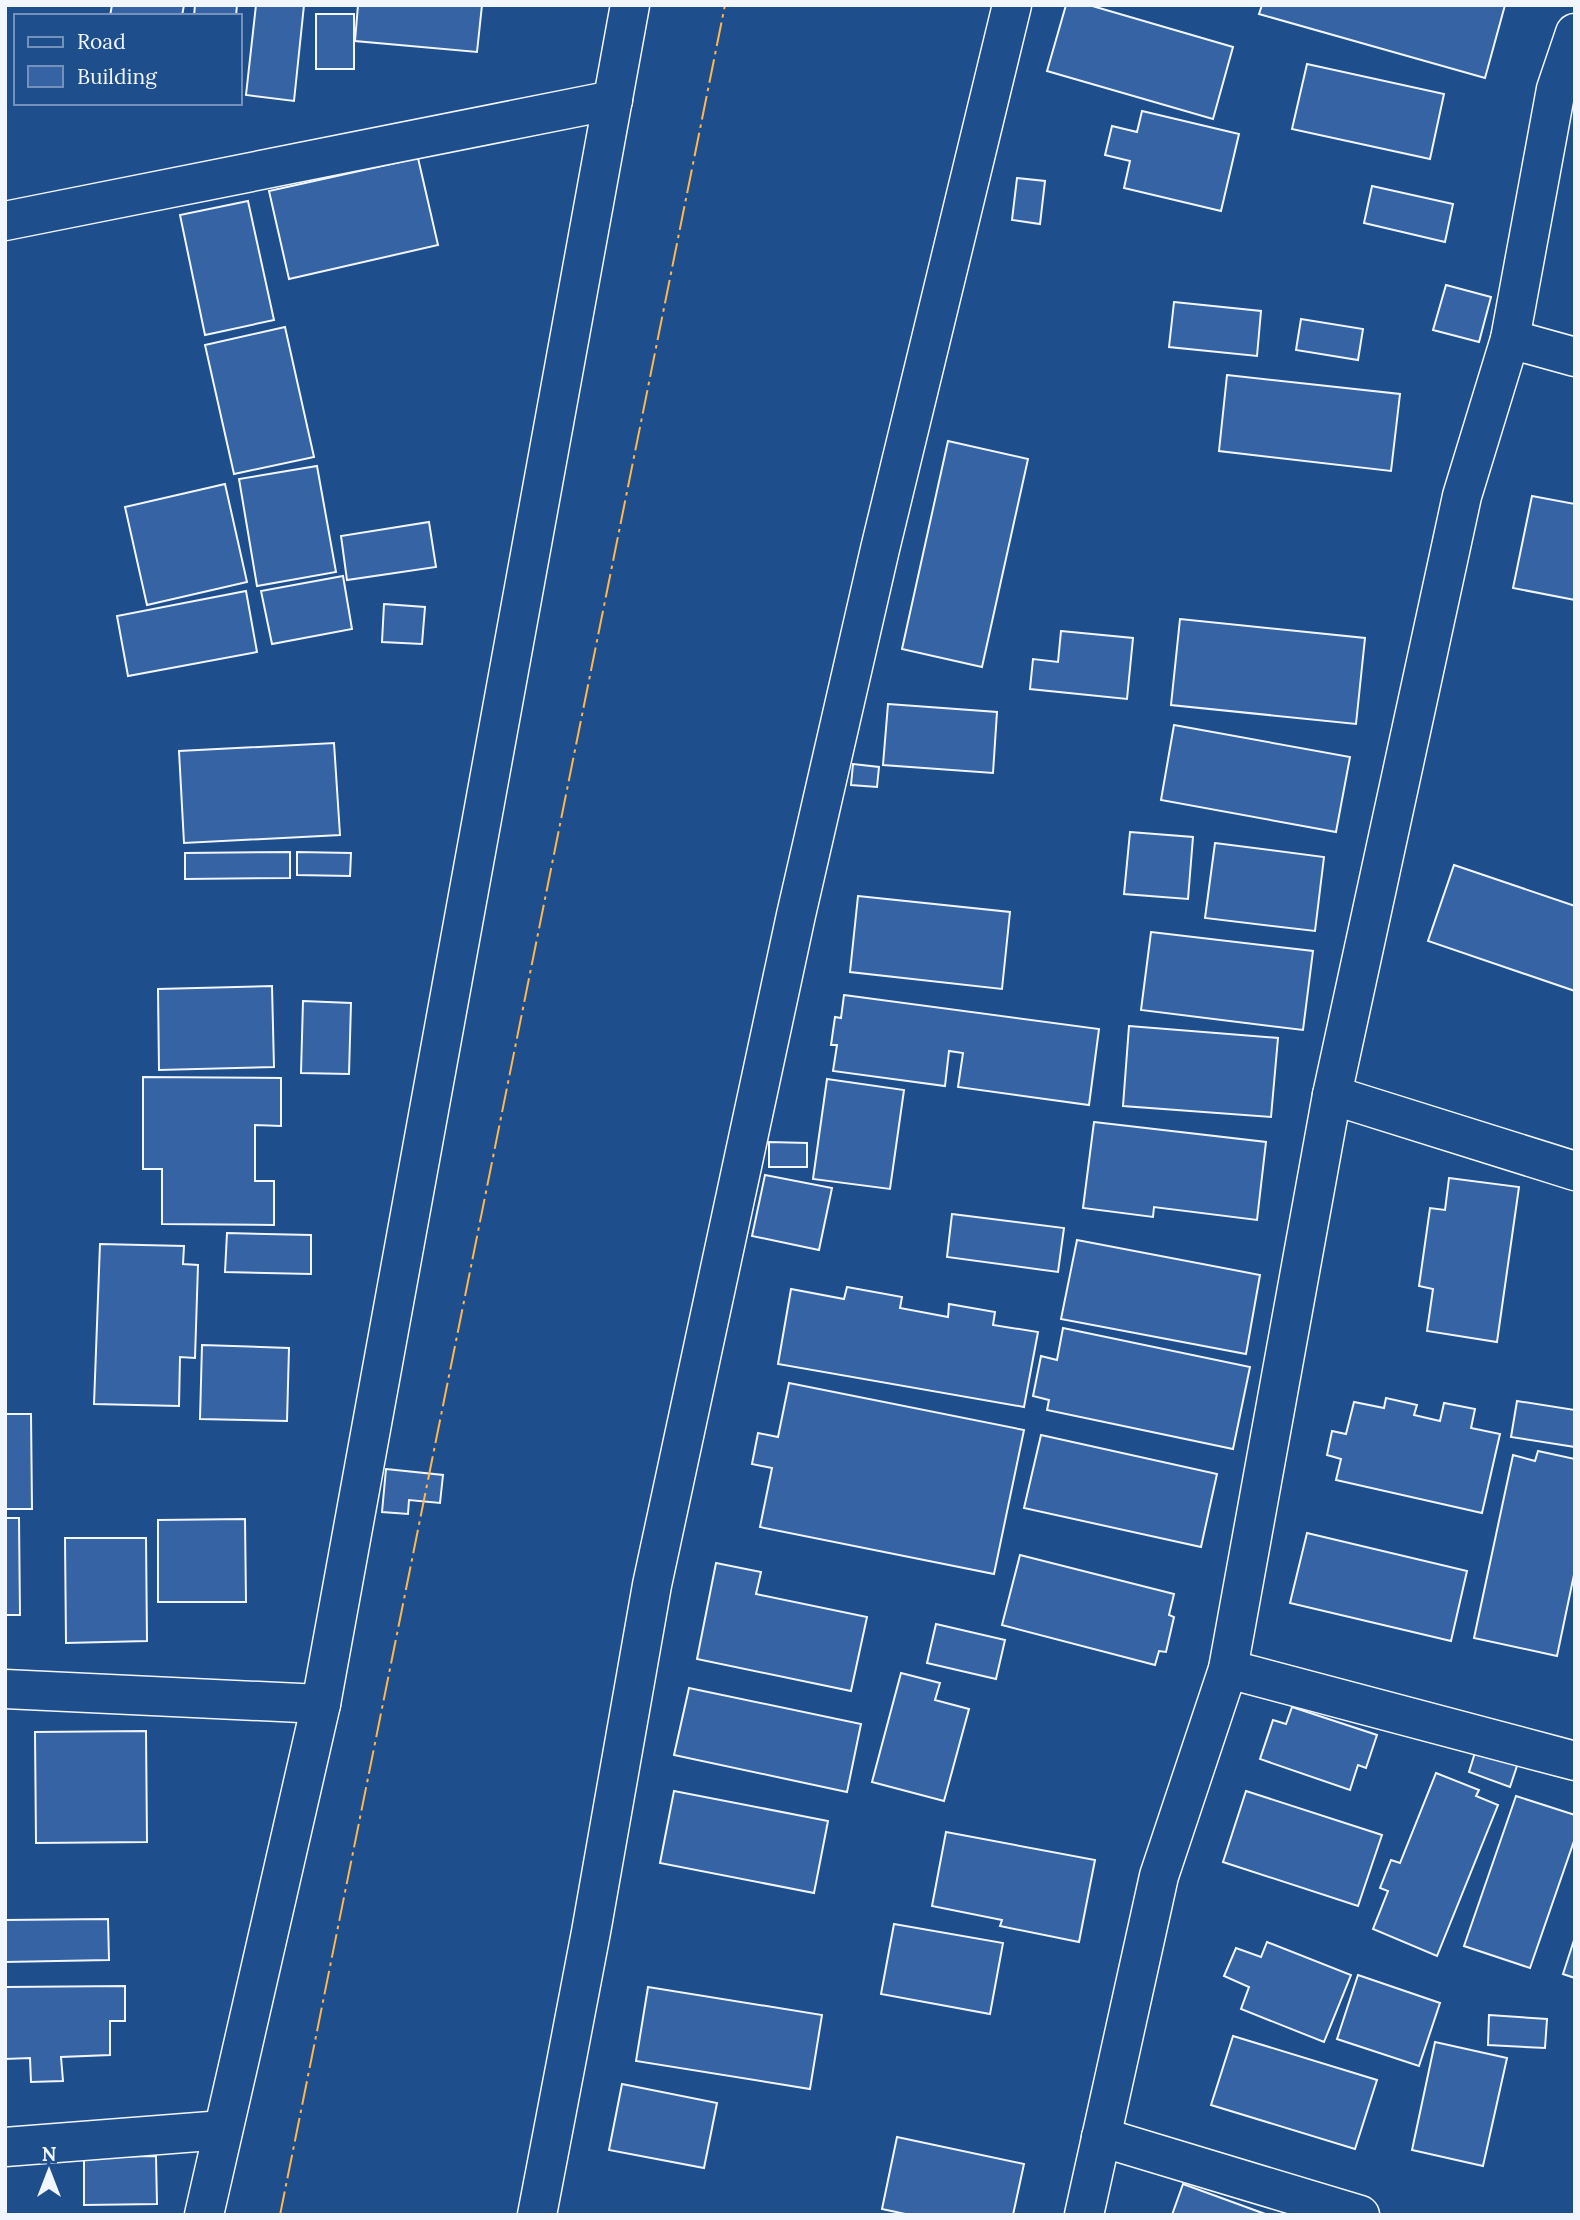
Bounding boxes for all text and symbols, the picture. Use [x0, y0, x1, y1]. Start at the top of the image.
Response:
legend [14, 14, 242, 105]
text: Road [77, 28, 126, 55]
text: Building [77, 63, 157, 90]
north arrow [14, 2136, 84, 2206]
text: N [42, 2142, 57, 2166]

